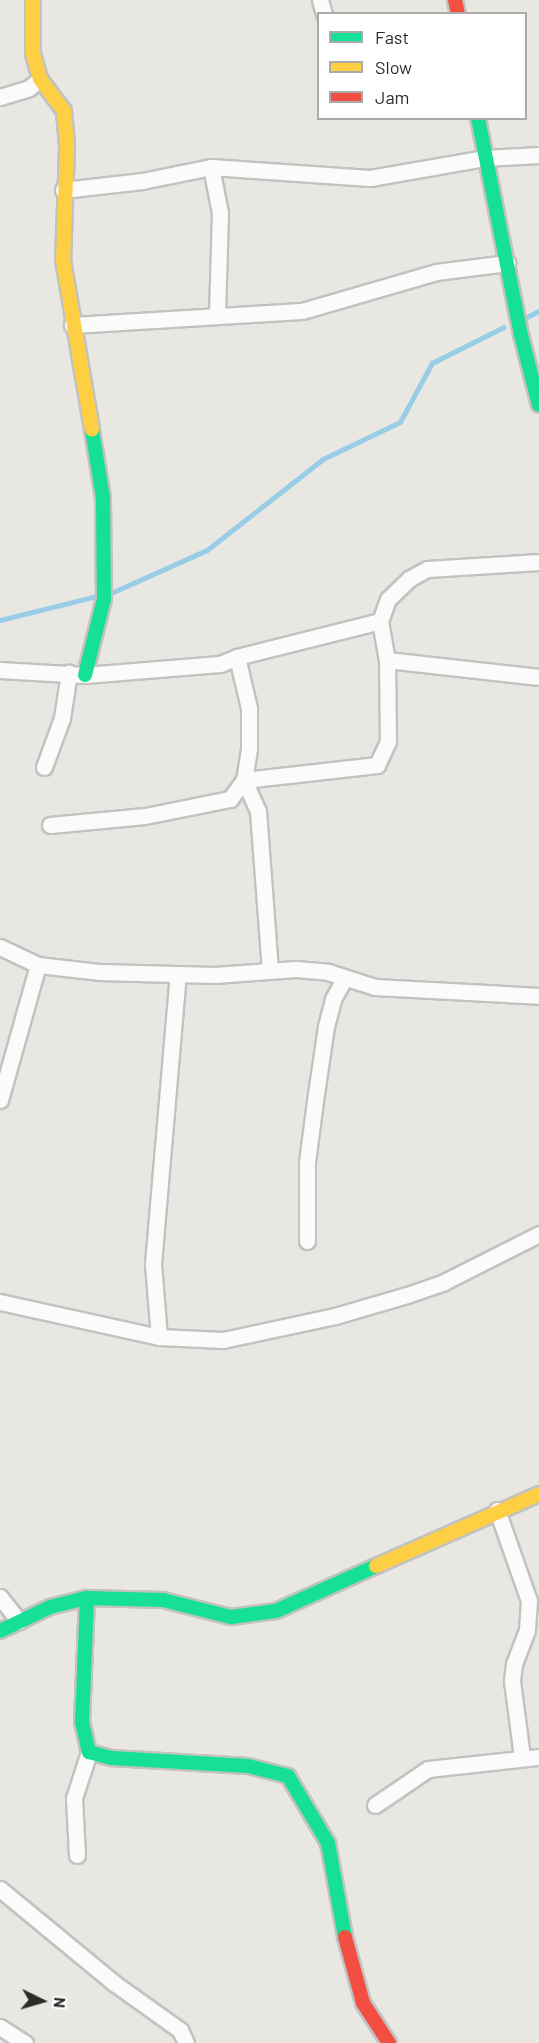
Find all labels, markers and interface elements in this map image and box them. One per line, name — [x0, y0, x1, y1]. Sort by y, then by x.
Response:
legend — [317, 12, 527, 120]
text: Fast — [375, 26, 409, 48]
text: Slow — [375, 56, 412, 78]
text: Jam — [375, 86, 409, 108]
north arrow — [12, 1971, 72, 2031]
text: N — [51, 1996, 70, 2009]

